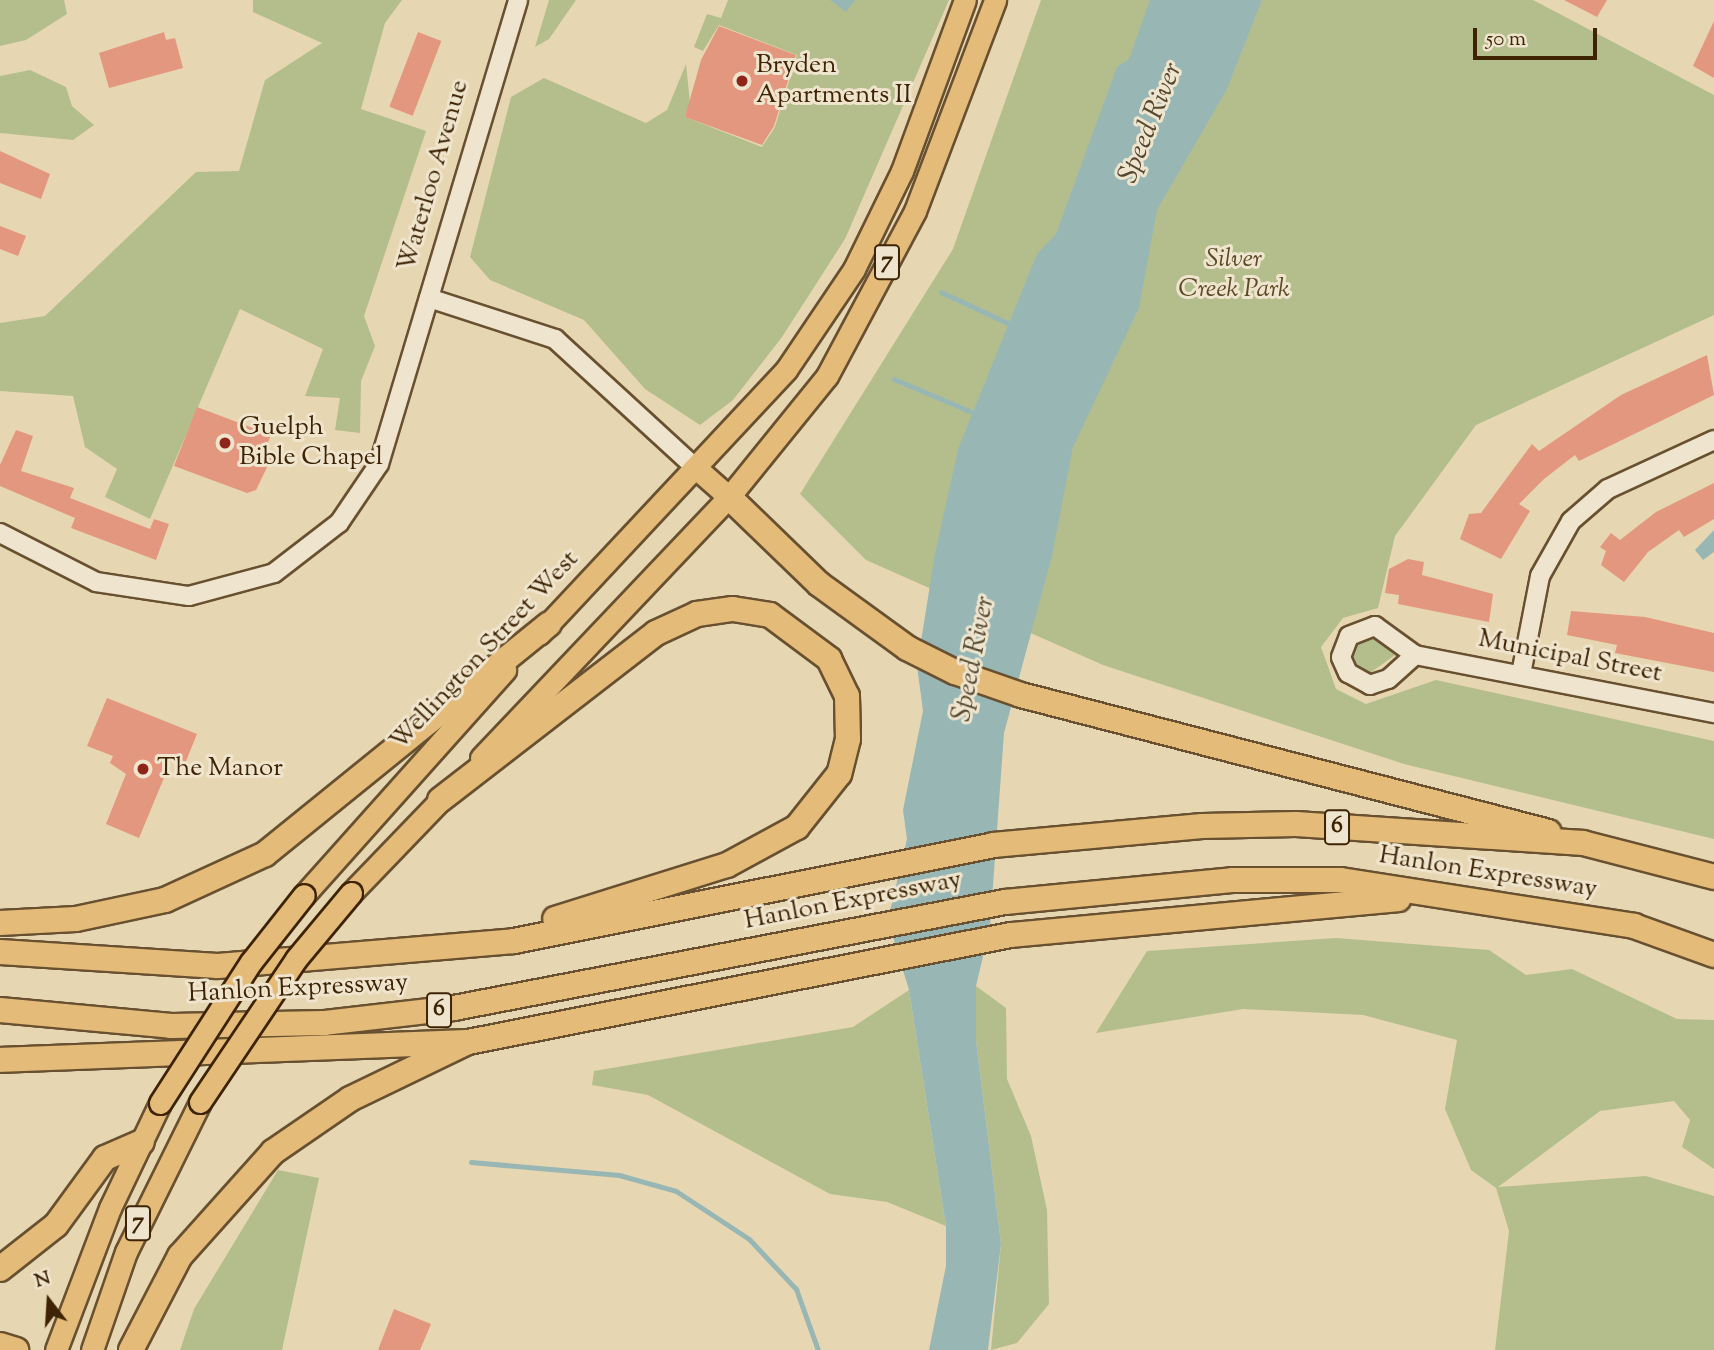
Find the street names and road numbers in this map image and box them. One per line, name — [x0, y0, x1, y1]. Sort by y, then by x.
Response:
street label: Waterloo Avenue — [392, 77, 476, 275]
road number: 7 — [873, 242, 901, 282]
street label: Wellington Street West — [384, 544, 586, 758]
street label: Municipal Street — [1476, 624, 1664, 690]
road number: 6 — [1323, 806, 1351, 848]
street label: Hanlon Expressway — [1377, 840, 1599, 906]
street label: Hanlon Expressway — [742, 865, 964, 937]
street label: Hanlon Expressway — [187, 968, 409, 1010]
road number: 6 — [425, 990, 453, 1030]
road number: 7 — [124, 1203, 152, 1244]

